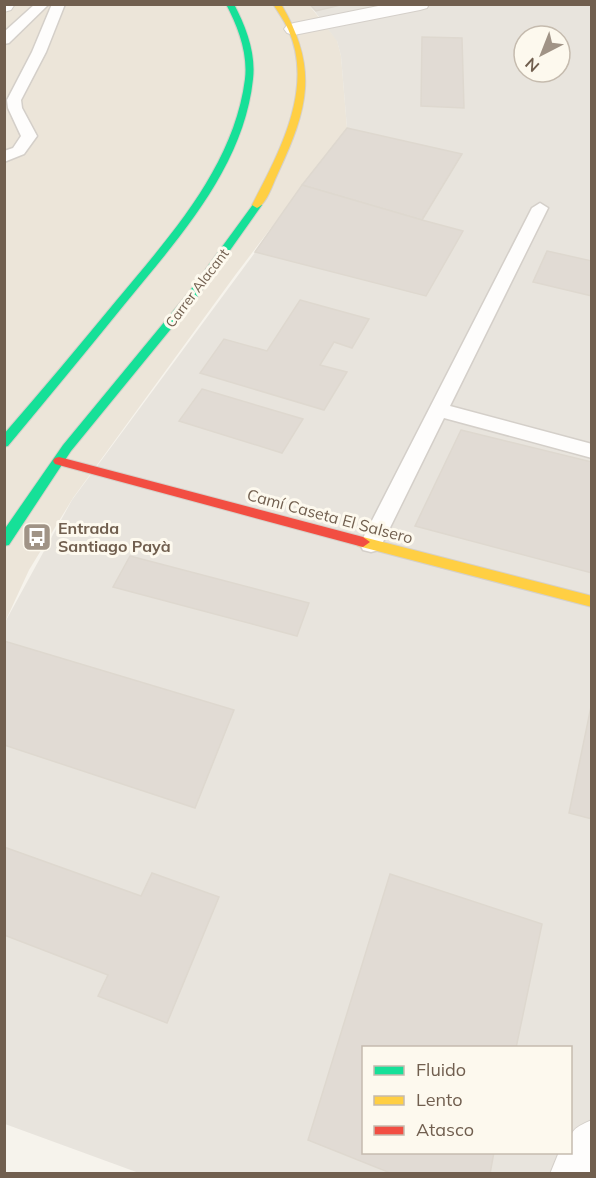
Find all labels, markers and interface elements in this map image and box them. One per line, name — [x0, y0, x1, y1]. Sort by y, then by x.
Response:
north arrow — [512, 24, 572, 84]
text: N — [521, 54, 543, 77]
street label: Carrer Alacant — [161, 245, 233, 331]
street label: Camí Caseta El Salsero — [245, 484, 415, 548]
place label: Entrada Santiago Payà — [58, 518, 171, 556]
bus stop icon: Entrada Santiago Payà — [21, 521, 53, 553]
legend — [362, 1046, 572, 1154]
text: Fluido — [416, 1058, 466, 1081]
text: Lento — [416, 1088, 463, 1111]
text: Atasco — [416, 1118, 474, 1141]

